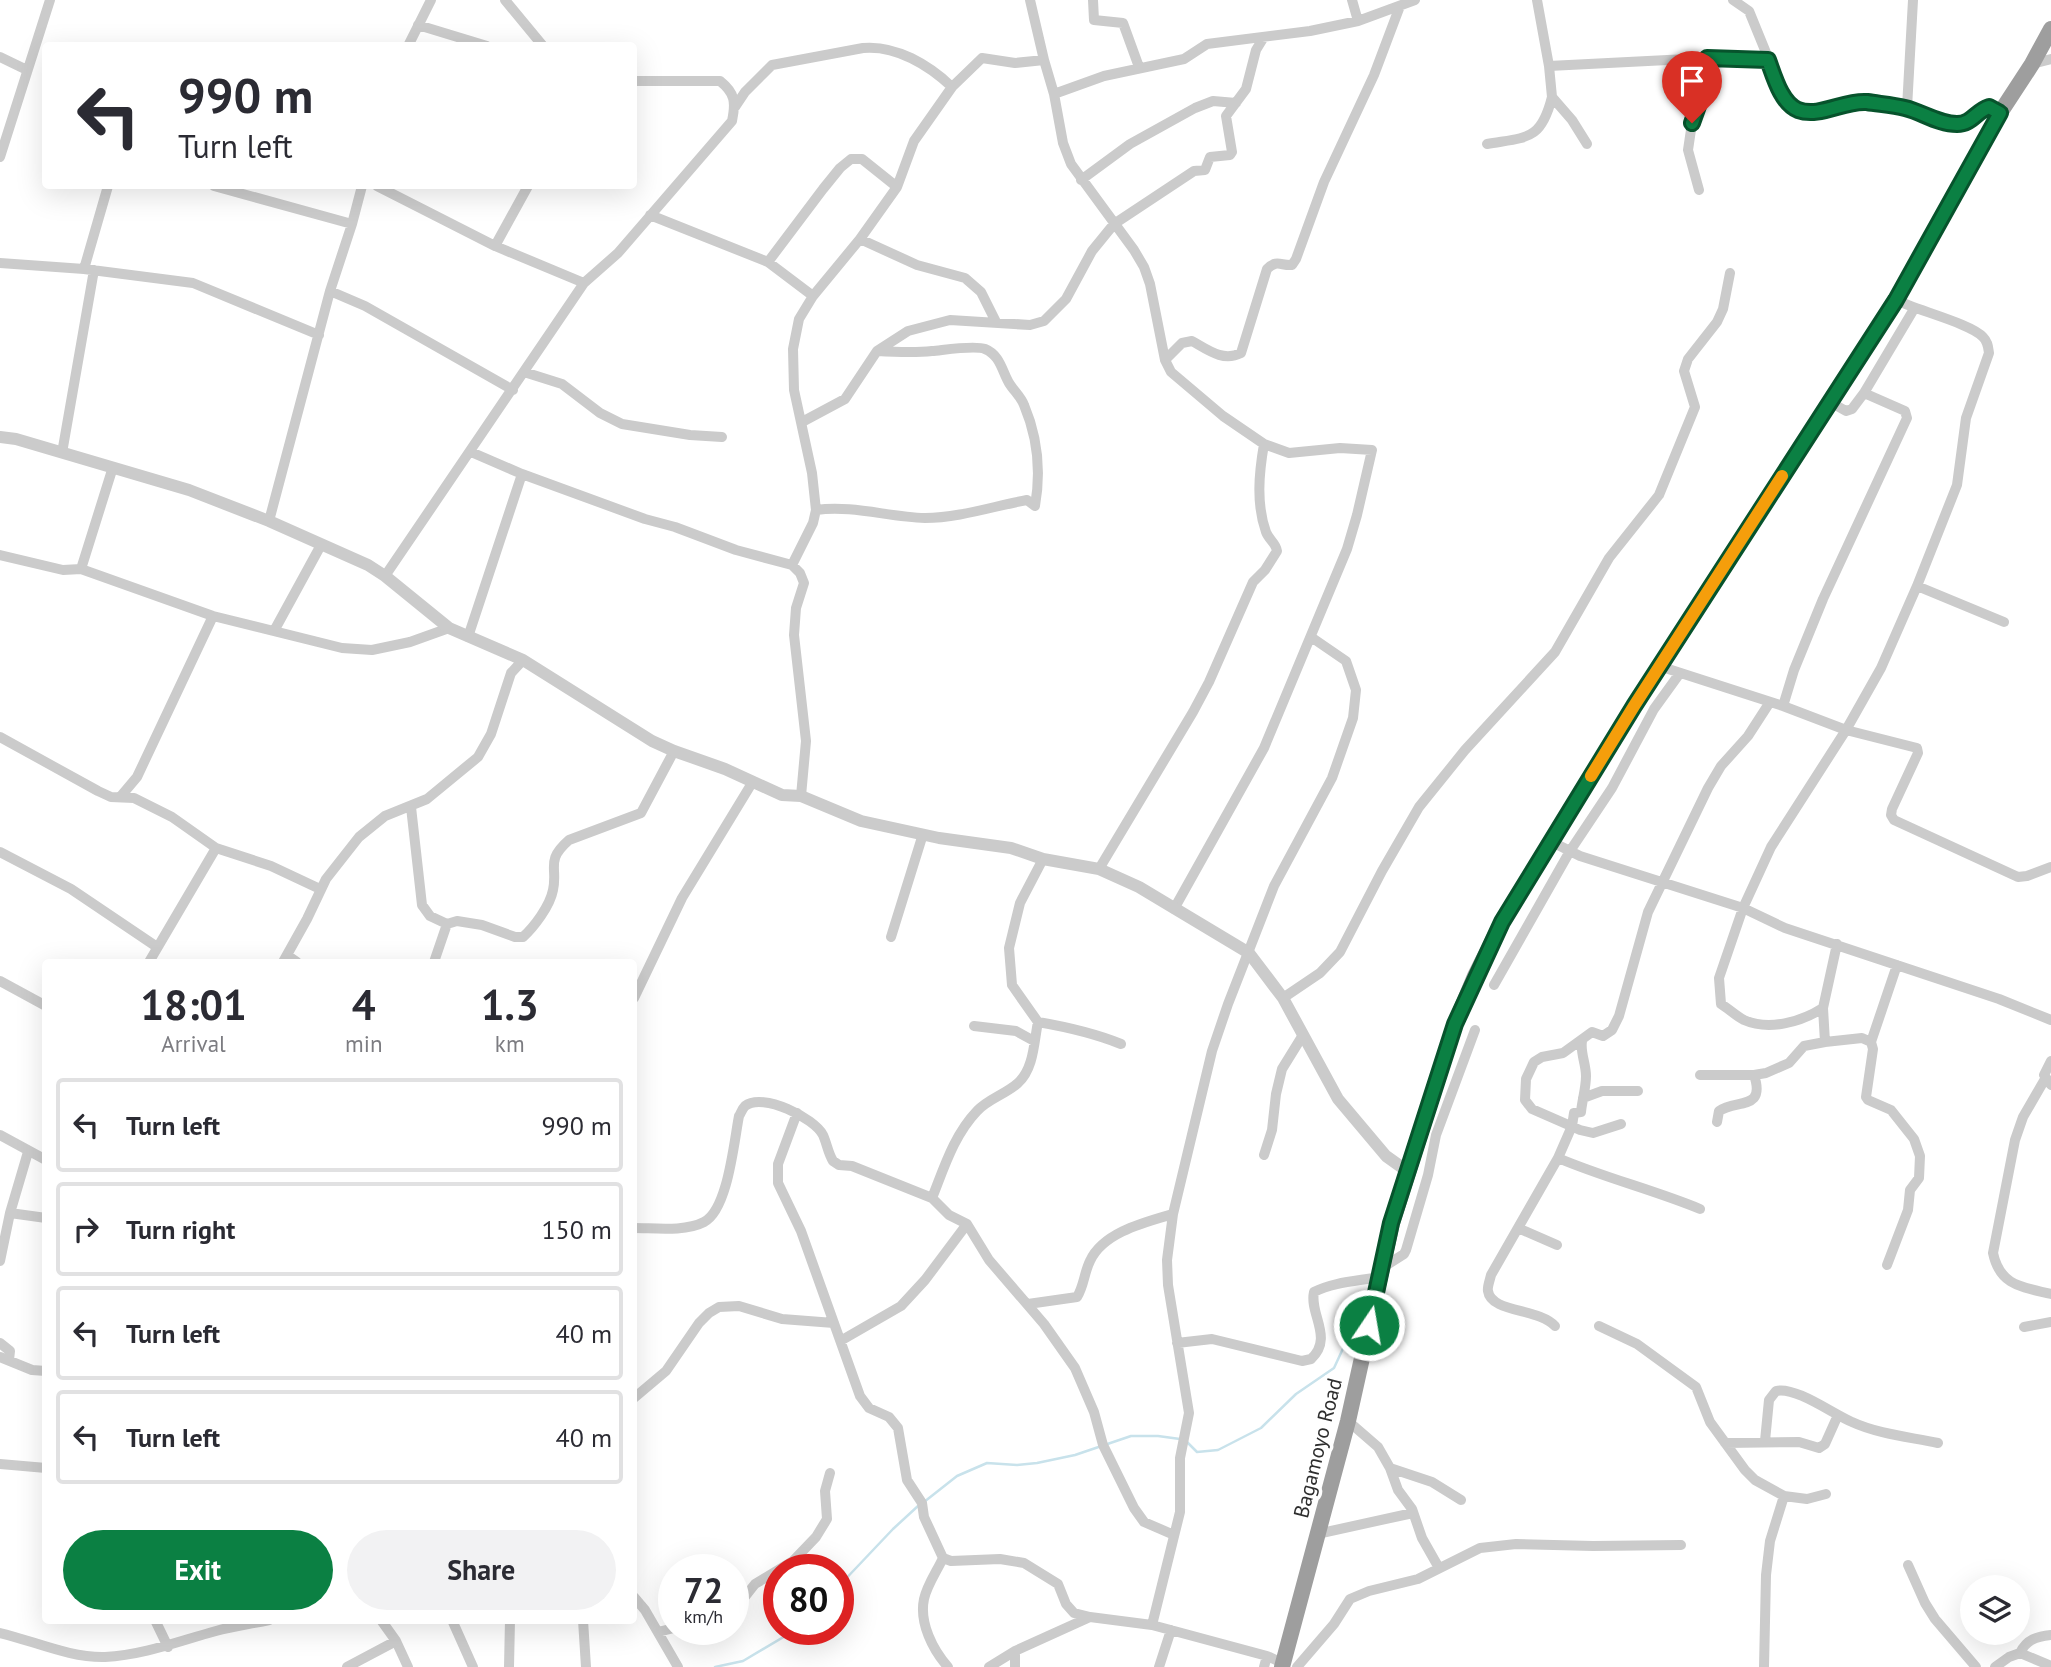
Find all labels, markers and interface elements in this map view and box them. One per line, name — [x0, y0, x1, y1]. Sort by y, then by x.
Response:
pin — [1662, 51, 1722, 123]
icon: arrive — [1673, 62, 1711, 100]
text: 990 m — [178, 63, 313, 127]
icon: left — [63, 70, 154, 161]
text: Turn left — [178, 125, 293, 167]
text: 18:01 — [140, 977, 247, 1032]
text: 4 — [352, 977, 376, 1032]
text: 1.3 — [481, 977, 539, 1032]
text: Arrival — [161, 1029, 226, 1058]
text: min — [345, 1029, 382, 1058]
text: km — [495, 1029, 525, 1058]
icon: left — [67, 1106, 105, 1144]
text: Turn left — [126, 1109, 220, 1142]
text: 990 m — [541, 1109, 612, 1142]
icon: right — [67, 1210, 105, 1248]
text: Turn right — [126, 1213, 235, 1246]
text: 150 m — [541, 1213, 612, 1246]
position arrow — [1332, 1288, 1406, 1362]
icon: left — [67, 1314, 105, 1352]
text: Turn left — [126, 1317, 220, 1350]
text: 40 m — [556, 1317, 612, 1350]
street label: Bagamoyo Road — [1287, 1375, 1348, 1521]
icon: left — [67, 1418, 105, 1456]
text: Turn left — [126, 1421, 220, 1454]
text: 40 m — [556, 1421, 612, 1454]
button: Exit — [63, 1530, 333, 1610]
button: Share — [347, 1530, 616, 1610]
speed limit sign: 80 — [763, 1554, 854, 1645]
text: 72 — [684, 1567, 723, 1613]
map controls — [1960, 1575, 2030, 1645]
button: layers — [1960, 1575, 2030, 1645]
text: km/h — [684, 1605, 723, 1628]

